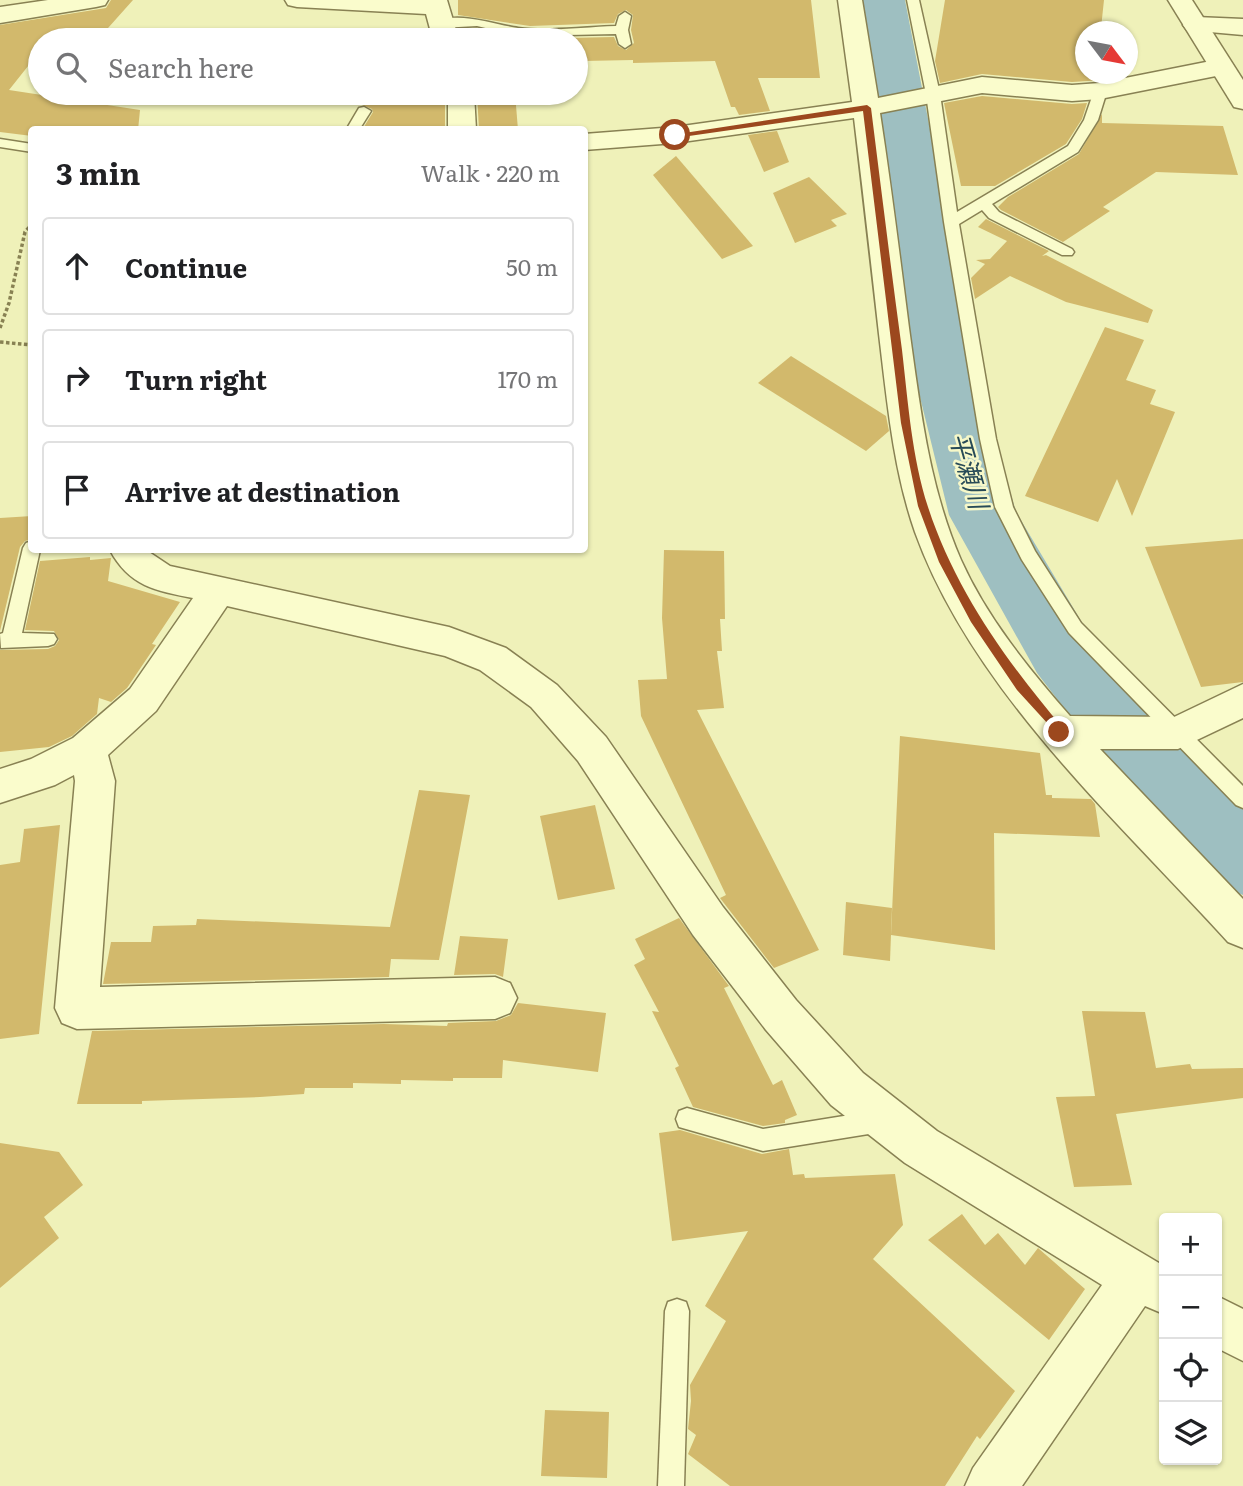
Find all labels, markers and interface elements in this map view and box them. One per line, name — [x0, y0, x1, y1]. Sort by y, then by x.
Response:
north arrow — [1075, 21, 1138, 84]
search box — [28, 28, 588, 105]
text: Search here — [108, 47, 254, 86]
icon: search — [52, 48, 90, 86]
route start — [659, 119, 690, 150]
text: 3 min — [56, 150, 140, 194]
text: Walk · 220 m — [421, 155, 560, 189]
icon: ahead — [58, 247, 96, 285]
text: Continue — [125, 247, 247, 286]
text: 50 m — [506, 249, 558, 283]
icon: right — [58, 359, 96, 397]
text: Turn right — [125, 359, 267, 398]
text: 170 m — [497, 361, 558, 395]
water label: 平瀬川 — [942, 427, 1001, 516]
icon: arrive — [58, 471, 96, 509]
text: Arrive at destination — [125, 471, 400, 510]
route end — [1043, 716, 1074, 747]
map controls — [1159, 1213, 1222, 1465]
button: + — [1159, 1213, 1222, 1276]
button: − — [1159, 1276, 1222, 1339]
button: locate — [1159, 1339, 1222, 1402]
button: layers — [1159, 1402, 1222, 1465]

